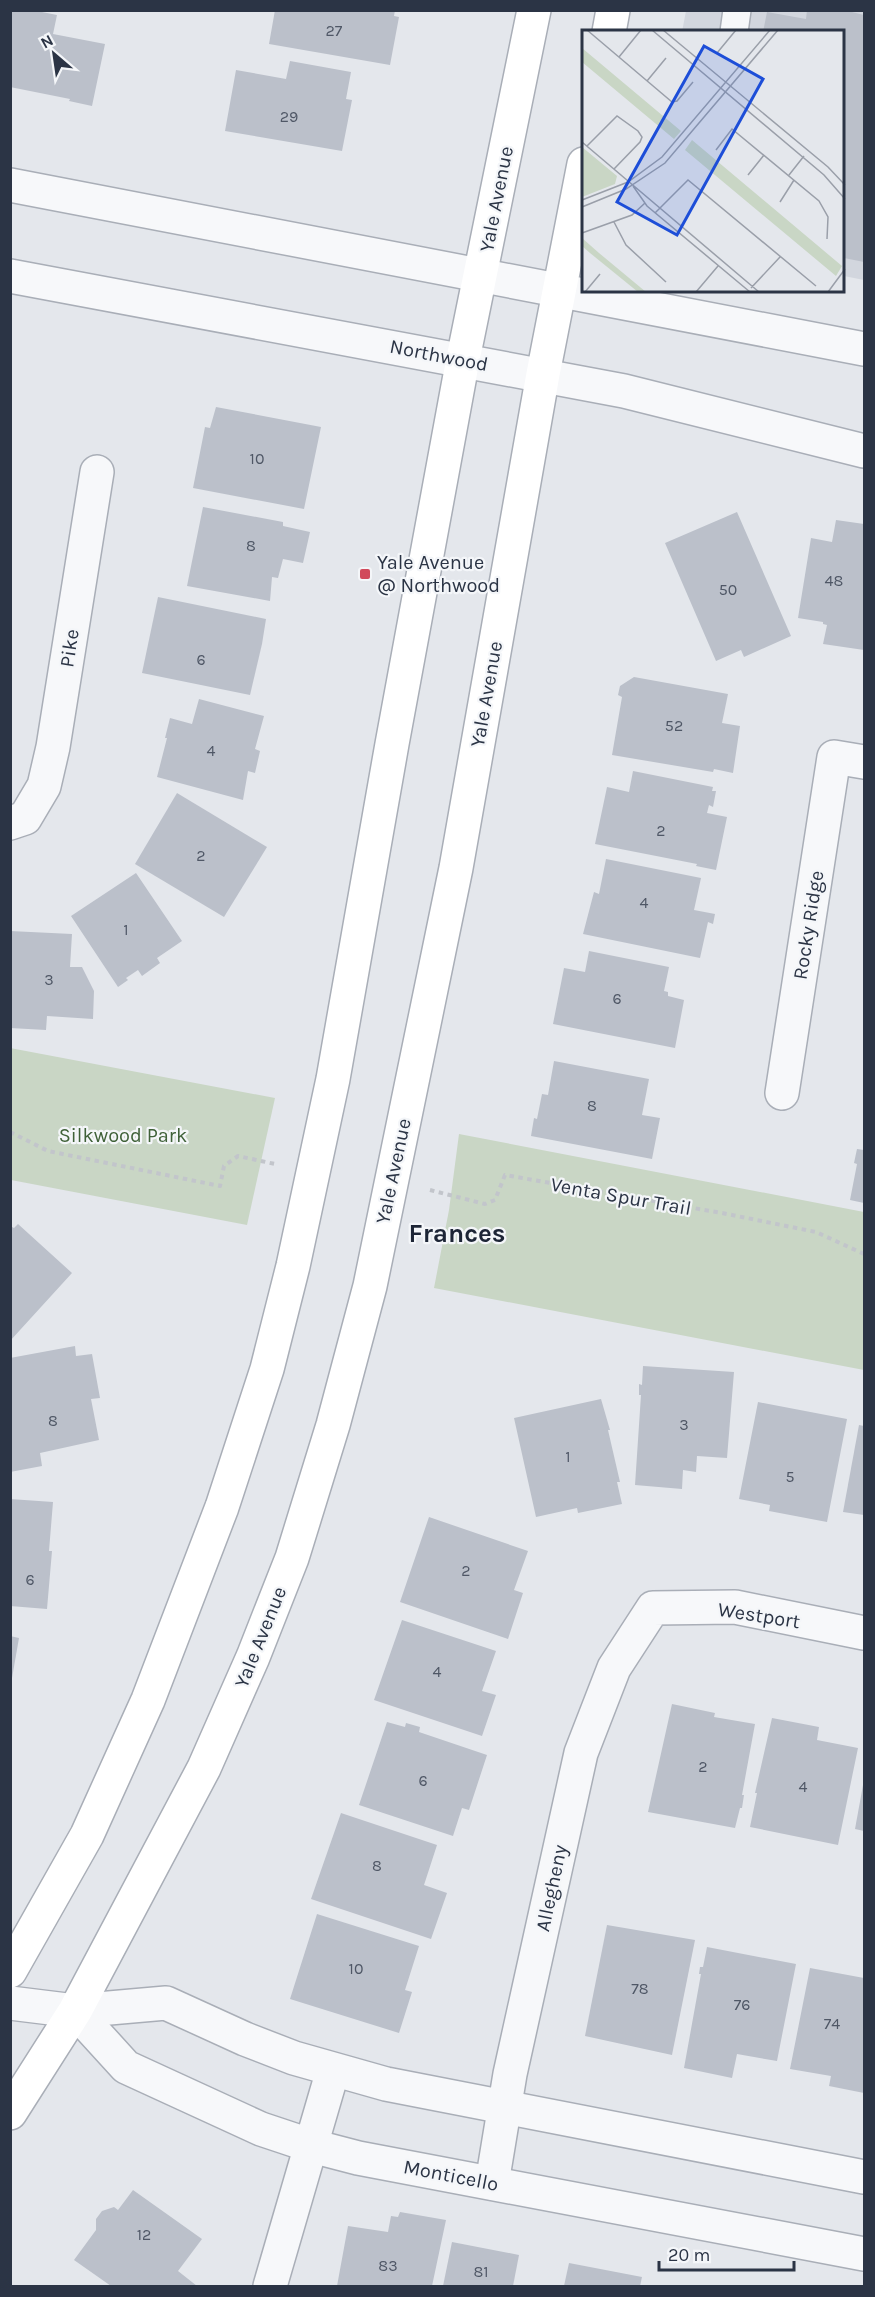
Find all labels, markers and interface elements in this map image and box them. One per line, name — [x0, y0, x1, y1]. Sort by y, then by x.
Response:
house number: 27 — [326, 21, 343, 40]
north arrow — [24, 24, 84, 84]
text: N — [37, 30, 57, 52]
inset map — [582, 30, 845, 292]
house number: 29 — [280, 107, 298, 126]
street label: Yale Avenue — [475, 144, 518, 254]
street label: Northwood — [388, 335, 490, 376]
house number: 10 — [250, 449, 264, 468]
house number: 8 — [246, 536, 256, 555]
place label: Yale Avenue @ Northwood — [377, 551, 500, 597]
marker: Yale Avenue @ Northwood — [358, 567, 372, 581]
house number: 48 — [825, 571, 843, 590]
house number: 50 — [719, 580, 737, 599]
street label: Pike — [55, 627, 84, 669]
street label: Yale Avenue — [466, 639, 507, 749]
house number: 6 — [196, 650, 206, 669]
house number: 52 — [665, 716, 683, 735]
house number: 4 — [207, 741, 216, 760]
house number: 2 — [656, 821, 666, 840]
house number: 2 — [196, 846, 206, 865]
street label: Rocky Ridge — [789, 869, 828, 981]
house number: 4 — [640, 893, 649, 912]
house number: 1 — [123, 920, 129, 939]
house number: 3 — [44, 970, 54, 989]
house number: 6 — [612, 989, 622, 1008]
house number: 8 — [587, 1096, 597, 1115]
street label: Yale Avenue — [371, 1116, 416, 1226]
park label: Silkwood Park — [59, 1124, 187, 1147]
street label: Venta Spur Trail — [549, 1173, 693, 1220]
district label: Frances — [408, 1218, 506, 1249]
house number: 8 — [48, 1411, 58, 1430]
house number: 3 — [679, 1415, 689, 1434]
house number: 1 — [565, 1447, 571, 1466]
house number: 5 — [785, 1467, 795, 1486]
house number: 2 — [461, 1561, 471, 1580]
house number: 6 — [25, 1570, 35, 1589]
street label: Yale Avenue — [230, 1583, 291, 1691]
street label: Westport — [716, 1598, 802, 1633]
house number: 4 — [433, 1662, 442, 1681]
house number: 2 — [698, 1757, 708, 1776]
house number: 6 — [418, 1771, 428, 1790]
house number: 4 — [799, 1777, 808, 1796]
street label: Allegheny — [531, 1843, 572, 1934]
house number: 8 — [372, 1856, 382, 1875]
house number: 10 — [349, 1959, 363, 1978]
house number: 78 — [631, 1979, 649, 1998]
house number: 76 — [734, 1995, 750, 2014]
house number: 74 — [824, 2014, 840, 2033]
street label: Monticello — [402, 2155, 500, 2196]
house number: 12 — [137, 2225, 151, 2244]
scale bar — [659, 2234, 794, 2272]
text: 20 m — [668, 2244, 710, 2266]
house number: 83 — [378, 2256, 398, 2275]
house number: 81 — [473, 2262, 489, 2281]

